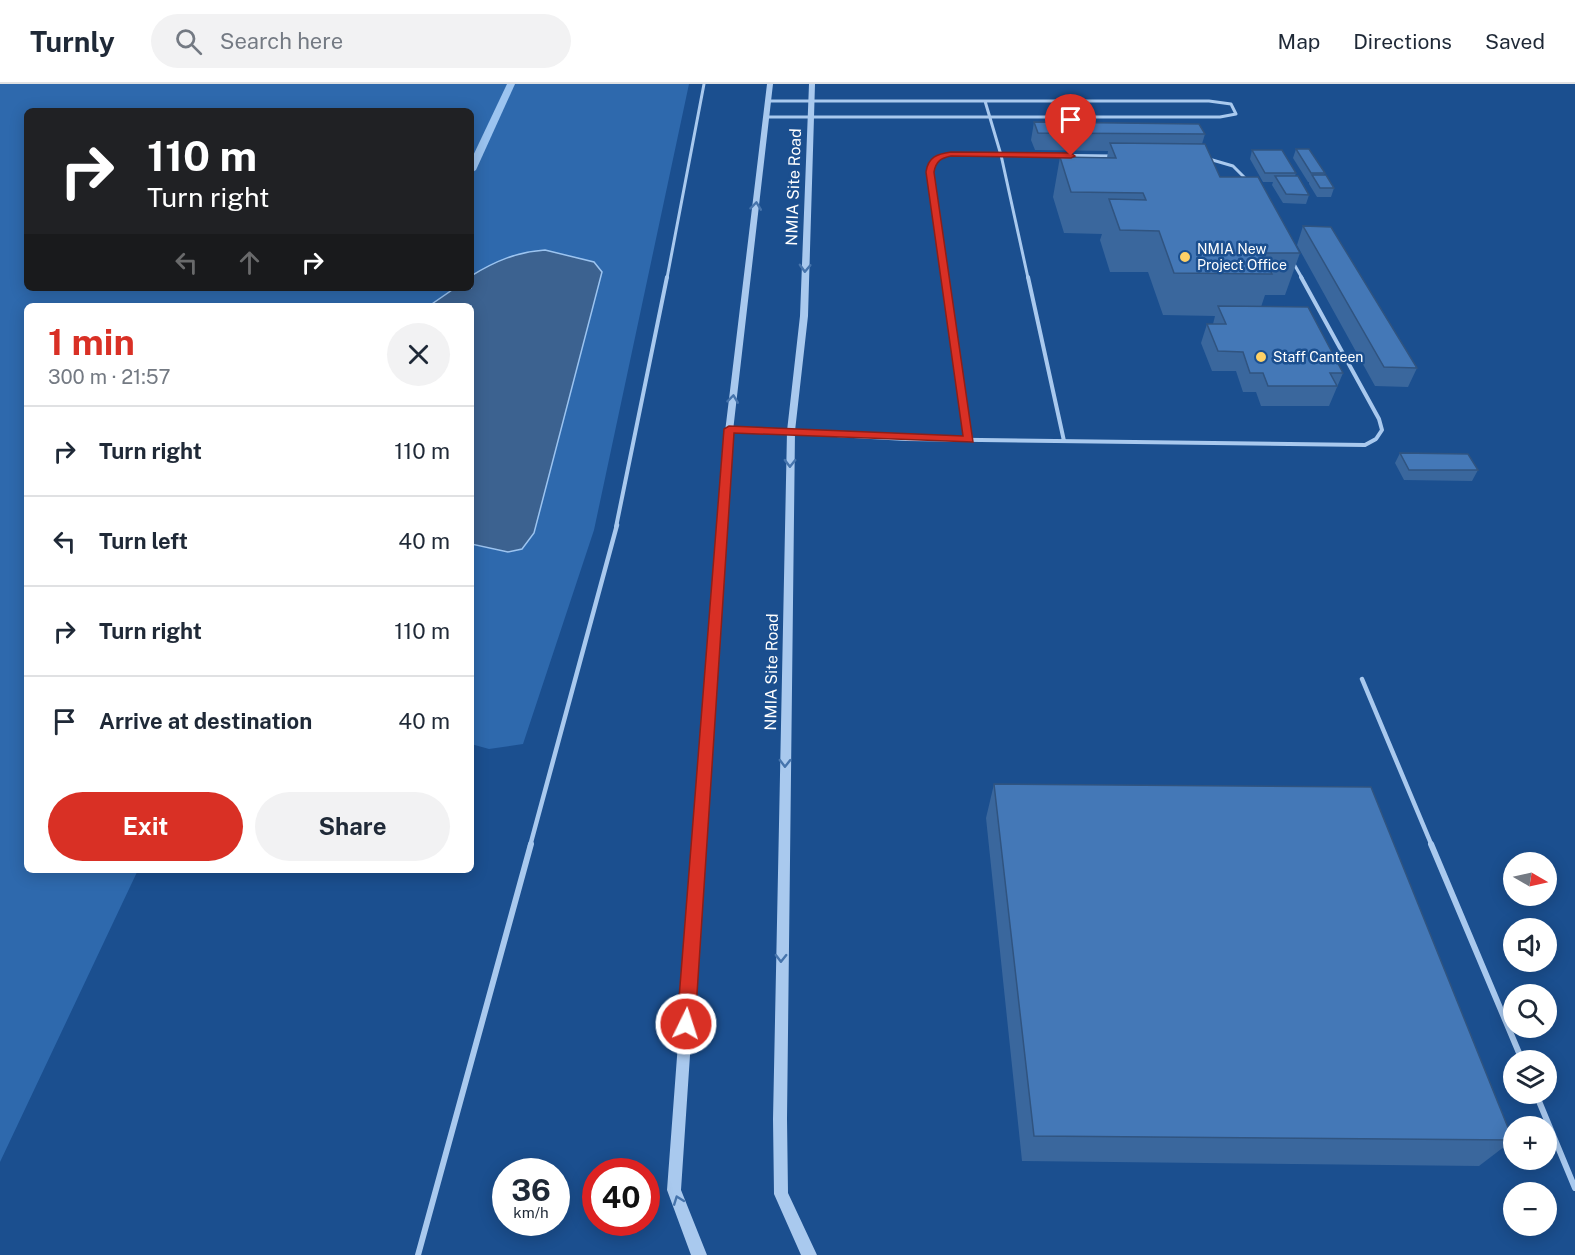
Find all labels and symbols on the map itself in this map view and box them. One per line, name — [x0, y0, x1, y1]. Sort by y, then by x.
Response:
pin — [1045, 94, 1096, 156]
street label: NMIA Site Road — [782, 128, 805, 246]
one-way arrow — [749, 201, 762, 210]
place label: NMIA New Project Office — [1197, 241, 1287, 273]
marker: NMIA New Project Office — [1178, 250, 1192, 264]
one-way arrow — [799, 264, 812, 273]
place label: Staff Canteen — [1273, 349, 1363, 365]
marker: Staff Canteen — [1254, 350, 1268, 364]
one-way arrow — [726, 395, 739, 404]
one-way arrow — [784, 458, 796, 467]
street label: NMIA Site Road — [761, 613, 782, 731]
one-way arrow — [779, 758, 791, 767]
north arrow — [1503, 852, 1557, 906]
one-way arrow — [775, 953, 787, 962]
position arrow — [654, 992, 718, 1056]
speed limit sign: 40 — [582, 1158, 660, 1236]
one-way arrow — [673, 1195, 686, 1206]

